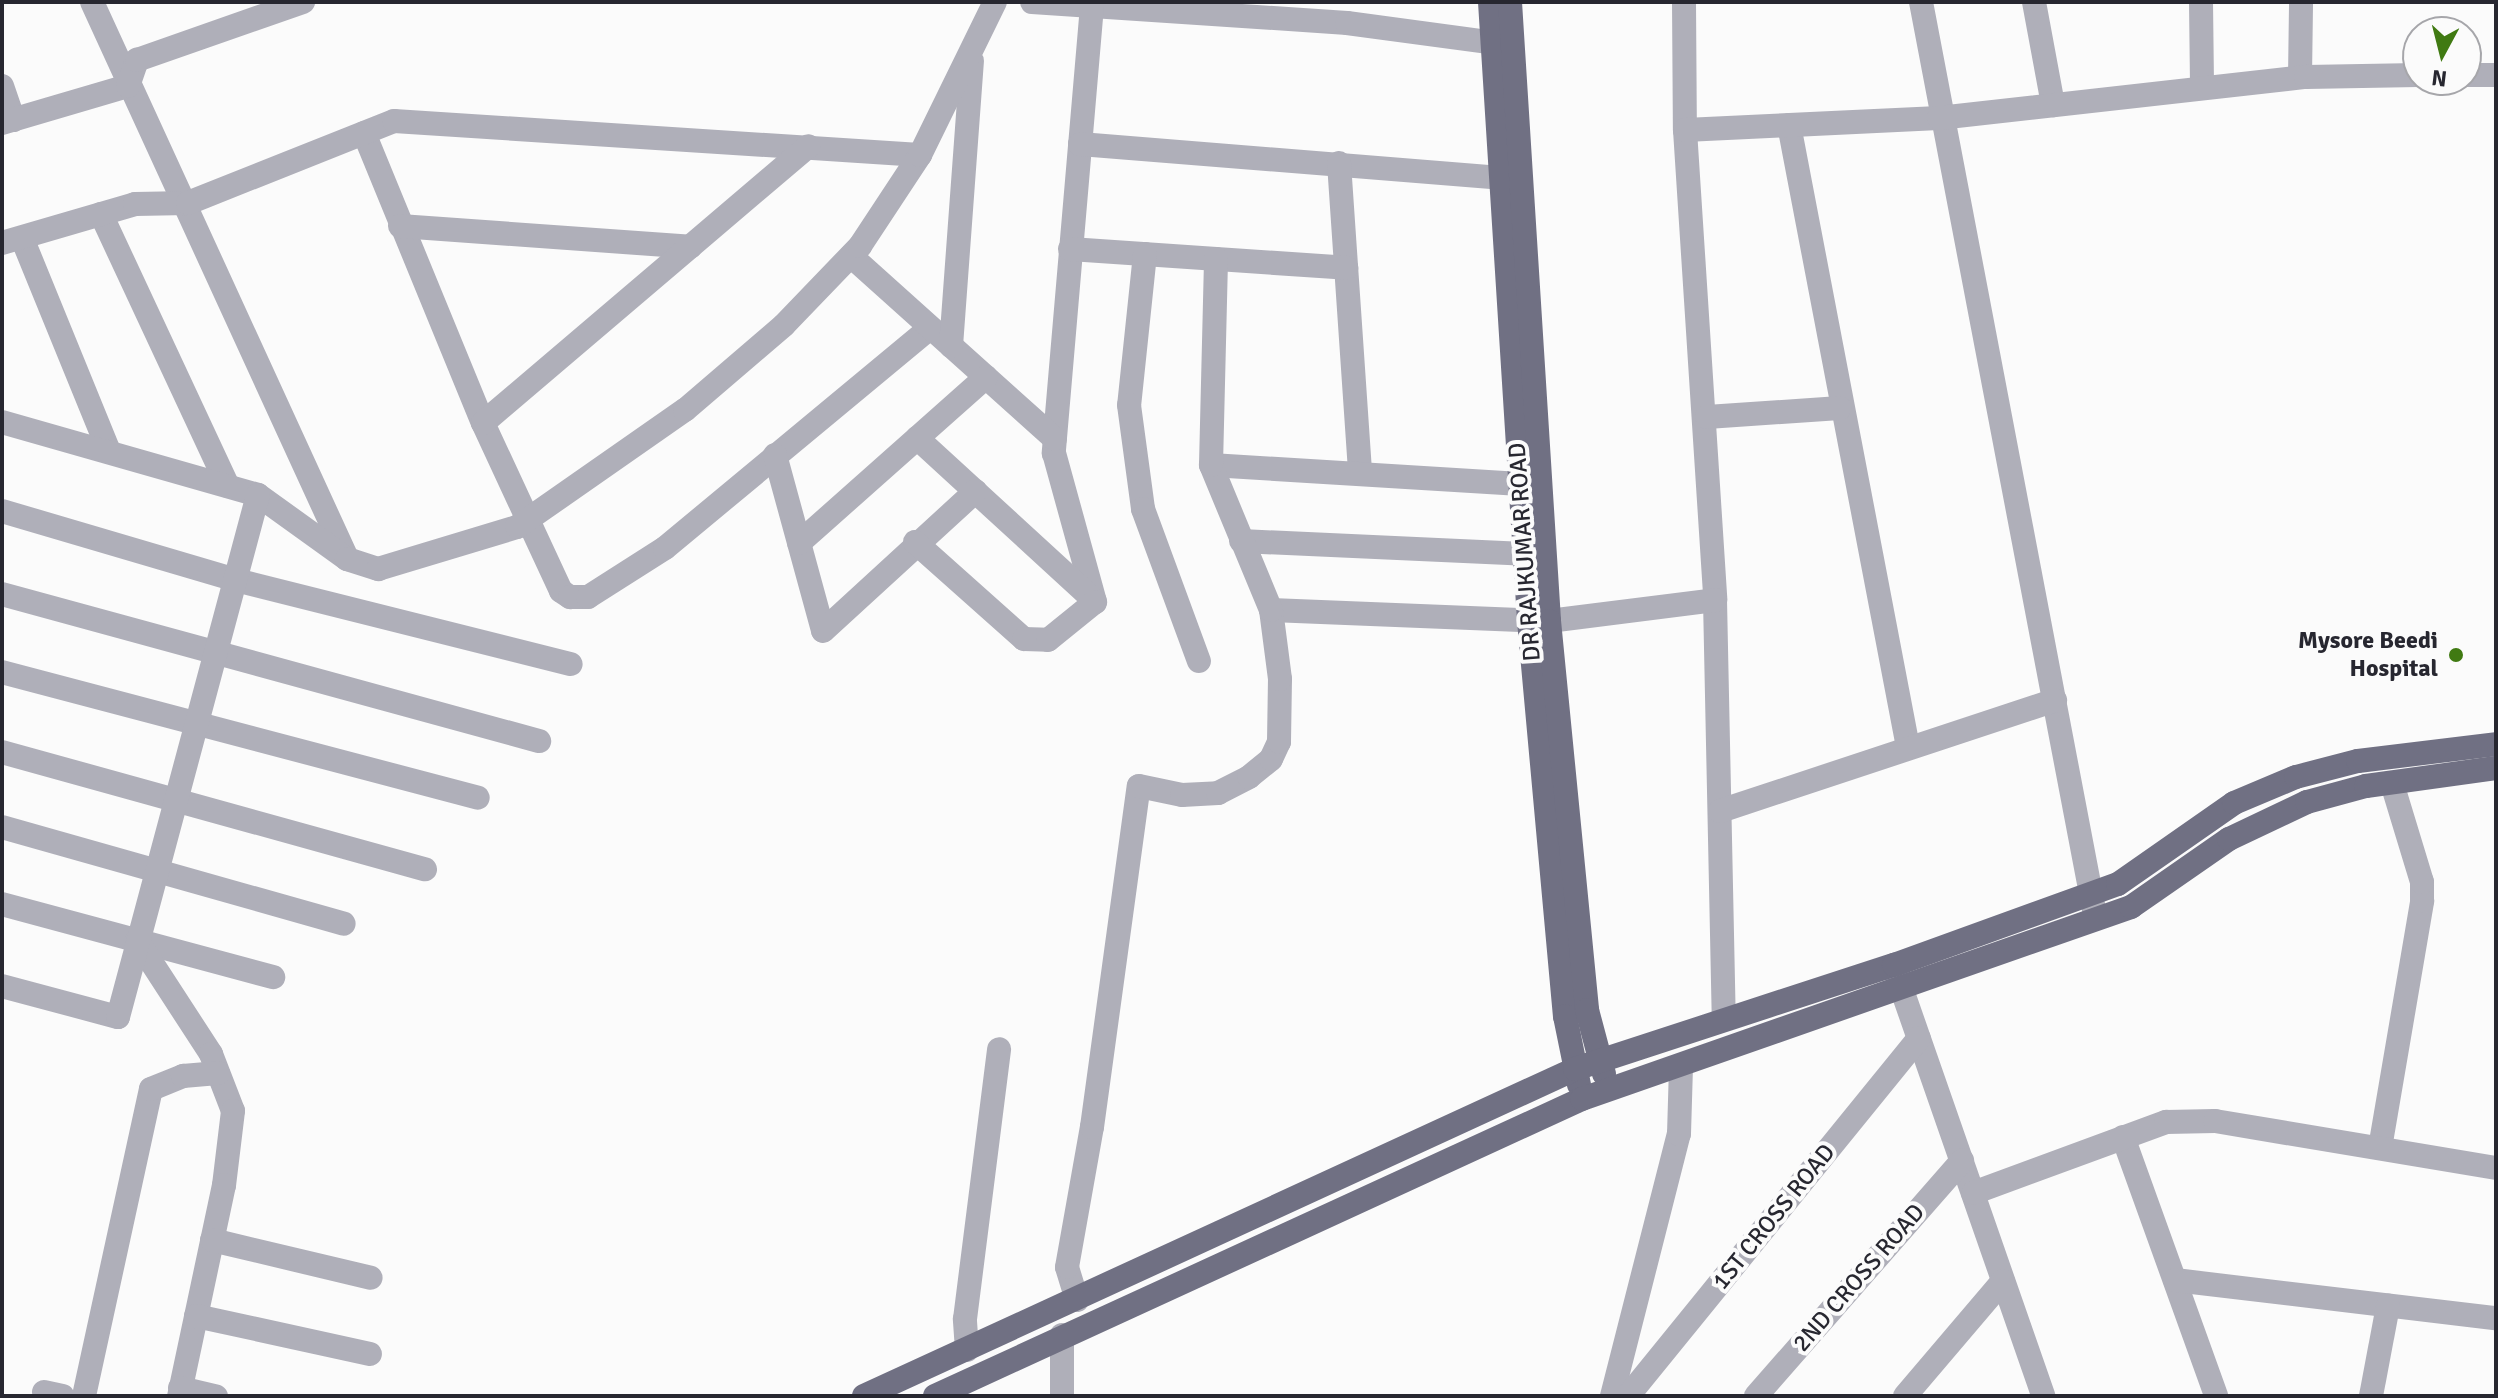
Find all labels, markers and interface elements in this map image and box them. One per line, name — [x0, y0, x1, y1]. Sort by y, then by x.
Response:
north arrow — [2402, 16, 2482, 96]
text: N — [2430, 64, 2449, 93]
street label: DR RAJKUMAR ROAD — [1503, 442, 1547, 662]
place label: Mysore Beedi Hospital — [2298, 627, 2438, 683]
marker: Mysore Beedi Hospital — [2445, 644, 2467, 666]
street label: 1ST CROSS ROAD — [1707, 1138, 1841, 1296]
street label: 2ND CROSS ROAD — [1787, 1198, 1931, 1358]

